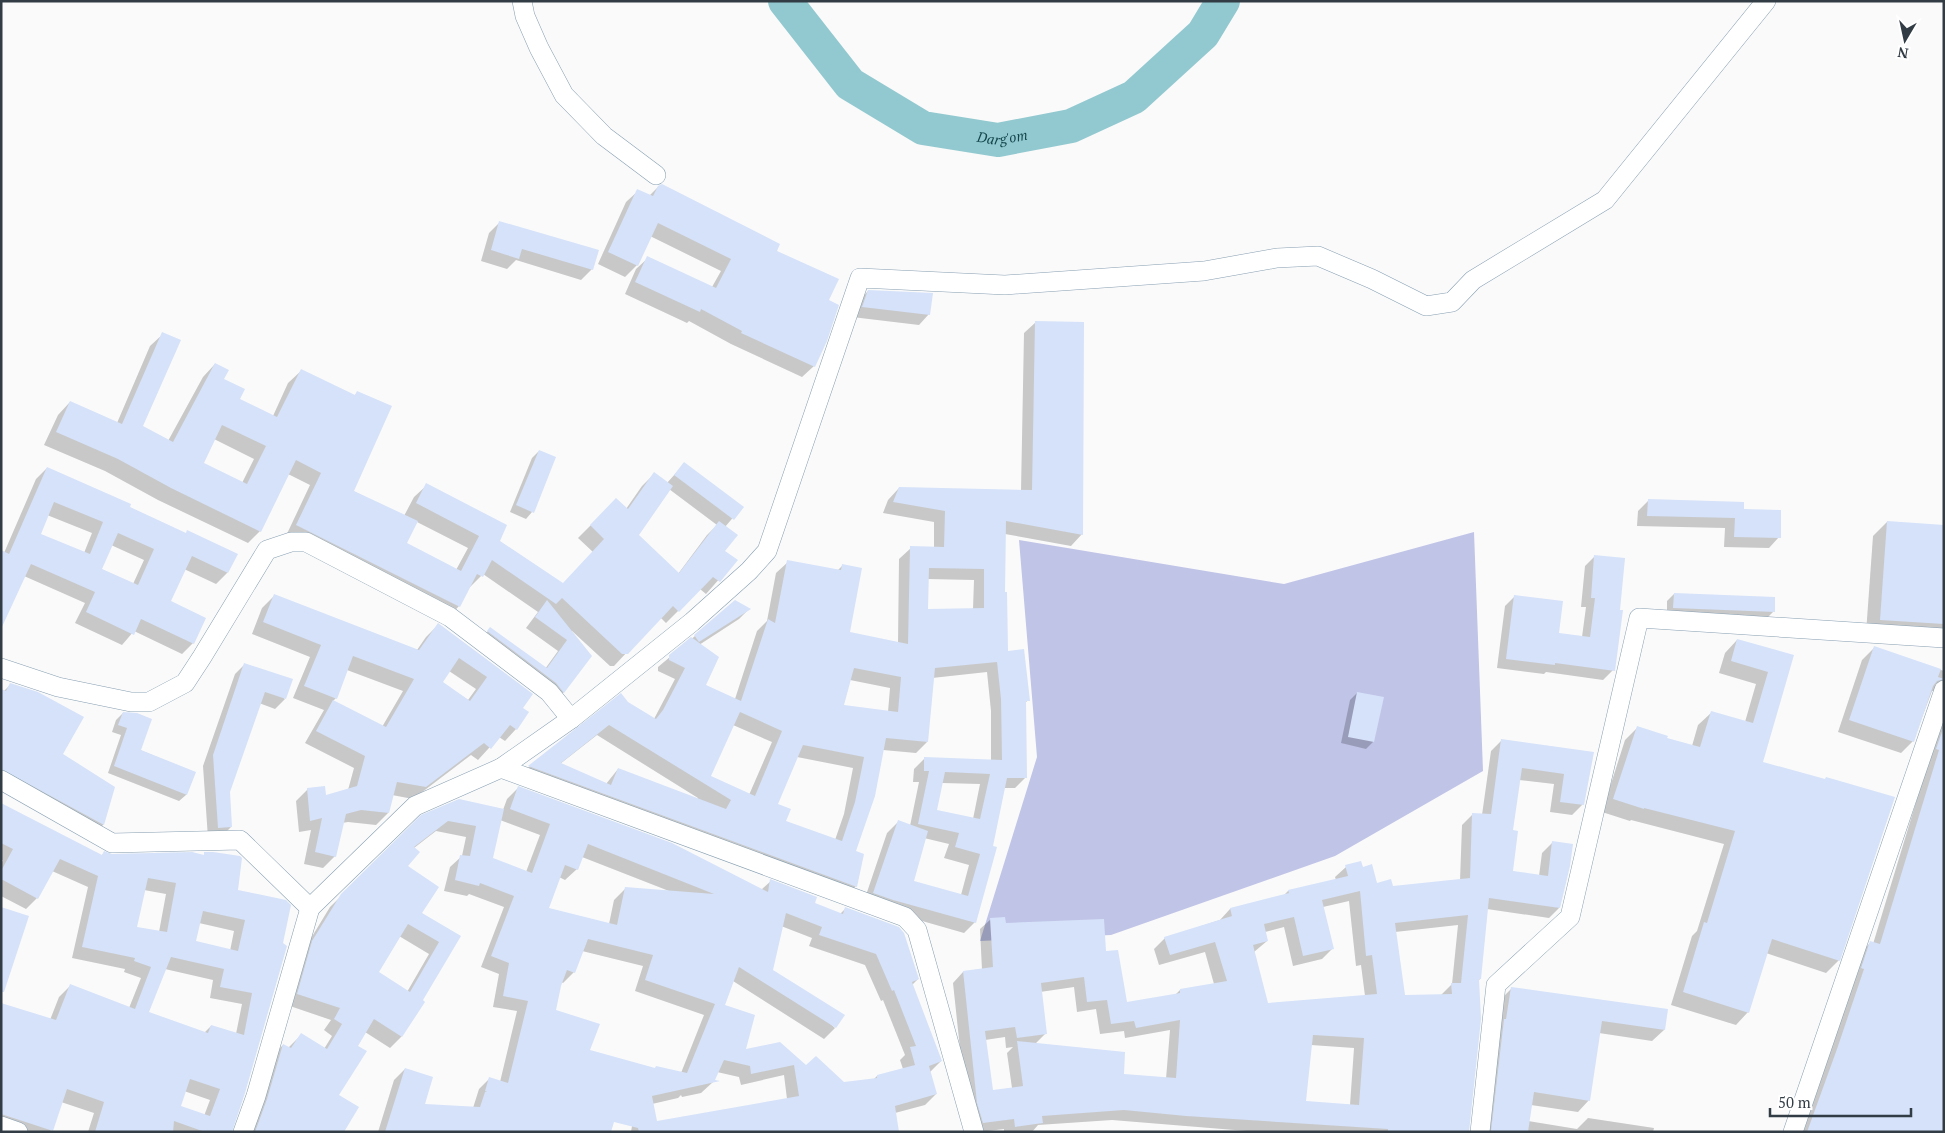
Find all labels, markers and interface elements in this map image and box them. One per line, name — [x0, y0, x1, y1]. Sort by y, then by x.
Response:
north arrow — [1880, 15, 1930, 65]
text: N — [1896, 43, 1910, 64]
water label: Darg'om — [975, 125, 1029, 149]
scale bar — [1770, 1086, 1911, 1118]
text: 50 m — [1778, 1092, 1811, 1112]

